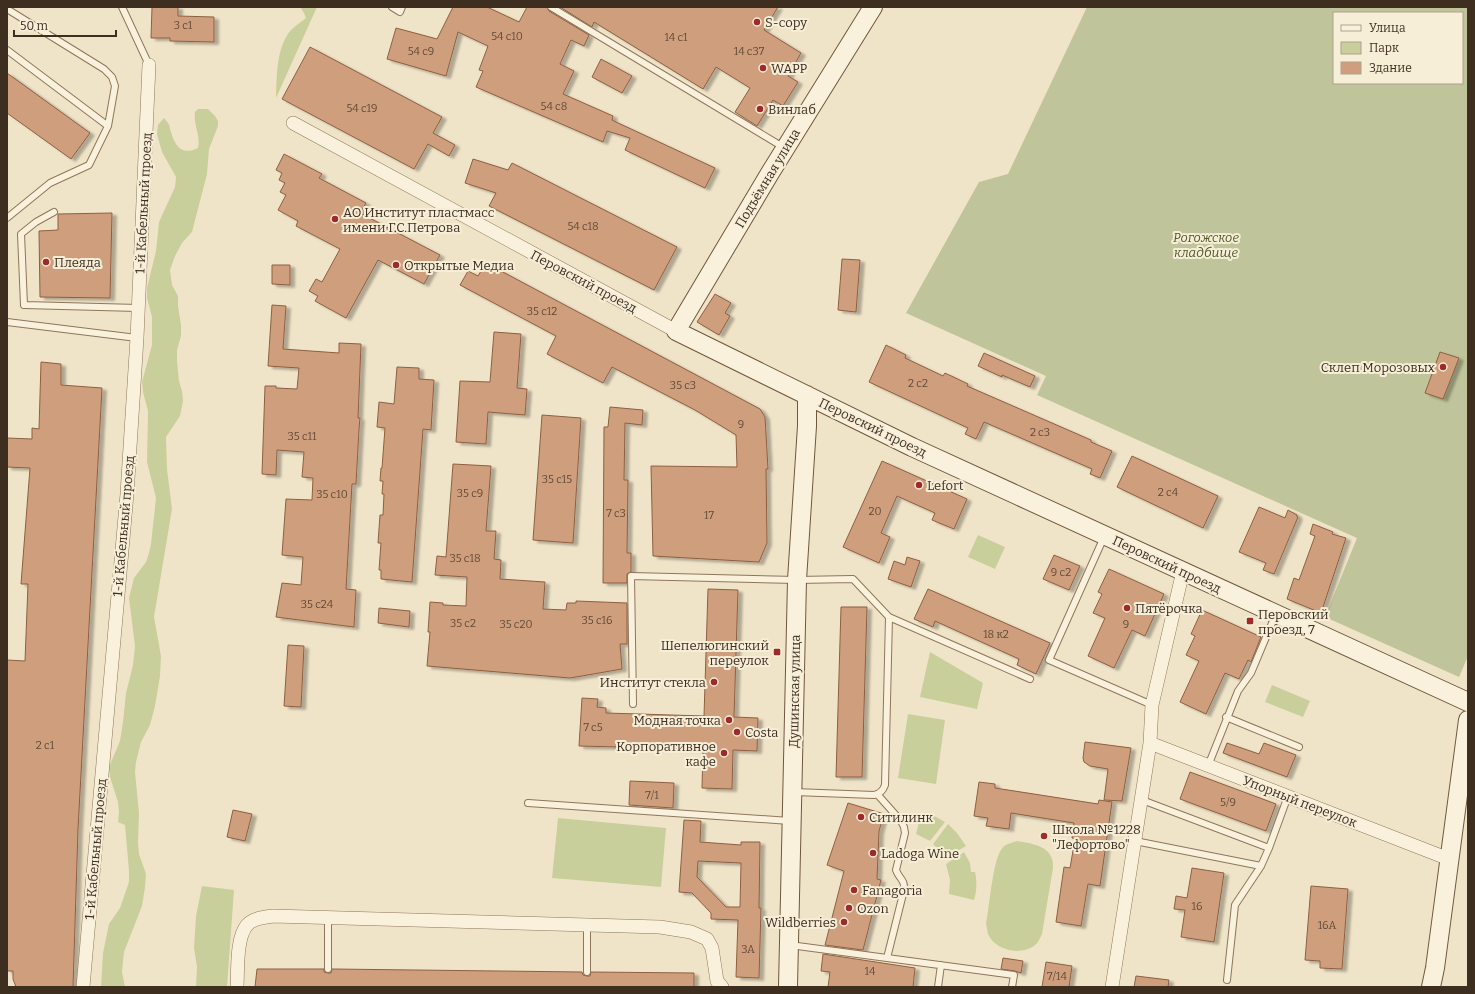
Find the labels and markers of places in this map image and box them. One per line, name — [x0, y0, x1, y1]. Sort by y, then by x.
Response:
place label: S-copy — [765, 15, 807, 30]
marker: S-copy — [752, 17, 762, 27]
place label: WAPP — [771, 61, 807, 76]
marker: WAPP — [758, 63, 768, 73]
place label: Винлаб — [768, 102, 816, 117]
marker: Винлаб — [755, 104, 765, 114]
place label: АО Институт пластмасс имени Г.С.Петрова — [343, 205, 495, 235]
marker: АО Институт пластмасс имени Г.С.Петрова — [330, 214, 340, 224]
place label: Плеяда — [54, 255, 101, 270]
marker: Плеяда — [41, 257, 51, 267]
place label: Открытые Медиа — [404, 258, 514, 273]
marker: Открытые Медиа — [391, 260, 401, 270]
place label: Склеп Морозовых — [1321, 360, 1435, 375]
marker: Склеп Морозовых — [1438, 362, 1448, 372]
place label: Lefort — [927, 478, 964, 493]
marker: Lefort — [914, 480, 924, 490]
place label: Пятёрочка — [1135, 601, 1203, 616]
marker: Пятёрочка — [1122, 603, 1132, 613]
place label: Перовский проезд, 7 — [1258, 607, 1329, 637]
marker: Перовский проезд, 7 — [1245, 616, 1255, 626]
place label: Шепелюгинский переулок — [661, 638, 769, 668]
marker: Шепелюгинский переулок — [772, 647, 782, 657]
place label: Институт стекла — [600, 675, 706, 690]
marker: Институт стекла — [709, 677, 719, 687]
place label: Модная точка — [634, 713, 721, 728]
marker: Модная точка — [724, 715, 734, 725]
place label: Costa — [745, 725, 778, 740]
marker: Costa — [732, 727, 742, 737]
place label: Корпоративное кафе — [616, 739, 716, 769]
marker: Корпоративное кафе — [719, 748, 729, 758]
place label: Ситилинк — [869, 810, 934, 825]
marker: Ситилинк — [856, 812, 866, 822]
place label: Школа №1228 "Лефортово" — [1052, 822, 1141, 852]
marker: Школа №1228 "Лефортово" — [1039, 831, 1049, 841]
place label: Ladoga Wine — [881, 846, 959, 861]
marker: Ladoga Wine — [868, 848, 878, 858]
place label: Fanagoria — [862, 883, 922, 898]
marker: Fanagoria — [849, 885, 859, 895]
place label: Ozon — [857, 901, 889, 916]
marker: Ozon — [844, 903, 854, 913]
place label: Wildberries — [765, 915, 836, 930]
marker: Wildberries — [839, 917, 849, 927]

